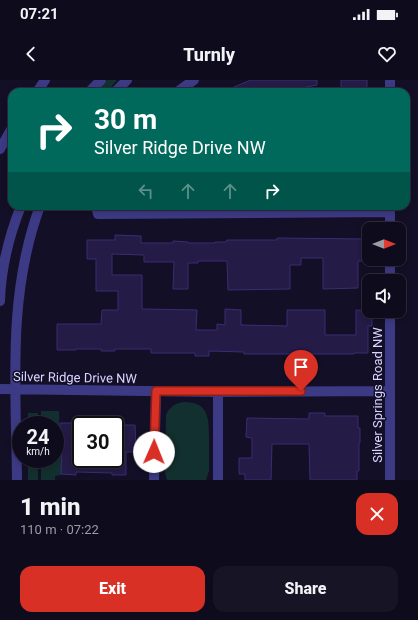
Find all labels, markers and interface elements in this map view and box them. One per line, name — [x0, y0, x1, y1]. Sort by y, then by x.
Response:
text: 07:21 — [20, 5, 59, 23]
icon: back — [20, 43, 42, 65]
icon: heart — [376, 43, 398, 65]
text: Turnly — [183, 44, 235, 65]
text: 30 m — [94, 103, 157, 136]
icon: right — [28, 104, 80, 156]
text: Silver Ridge Drive NW — [94, 137, 266, 158]
icon: left — [135, 180, 157, 202]
icon: ahead — [177, 180, 199, 202]
icon: ahead — [219, 180, 241, 202]
icon: right — [261, 180, 283, 202]
north arrow — [362, 222, 406, 266]
map controls — [362, 222, 406, 318]
button: sound — [362, 274, 406, 318]
street label: Silver Springs Road NW — [370, 327, 385, 463]
pin — [284, 350, 318, 391]
icon: arrive — [290, 356, 312, 378]
street label: Silver Ridge Drive NW — [13, 369, 138, 386]
speed limit sign: 30 — [72, 416, 124, 468]
text: 24 — [27, 425, 49, 449]
position arrow — [133, 431, 175, 473]
text: km/h — [26, 446, 50, 457]
text: 1 min — [20, 493, 81, 521]
button: close — [356, 493, 398, 535]
text: 110 m · 07:22 — [20, 522, 99, 537]
button: Exit — [20, 566, 205, 612]
button: Share — [213, 566, 398, 612]

